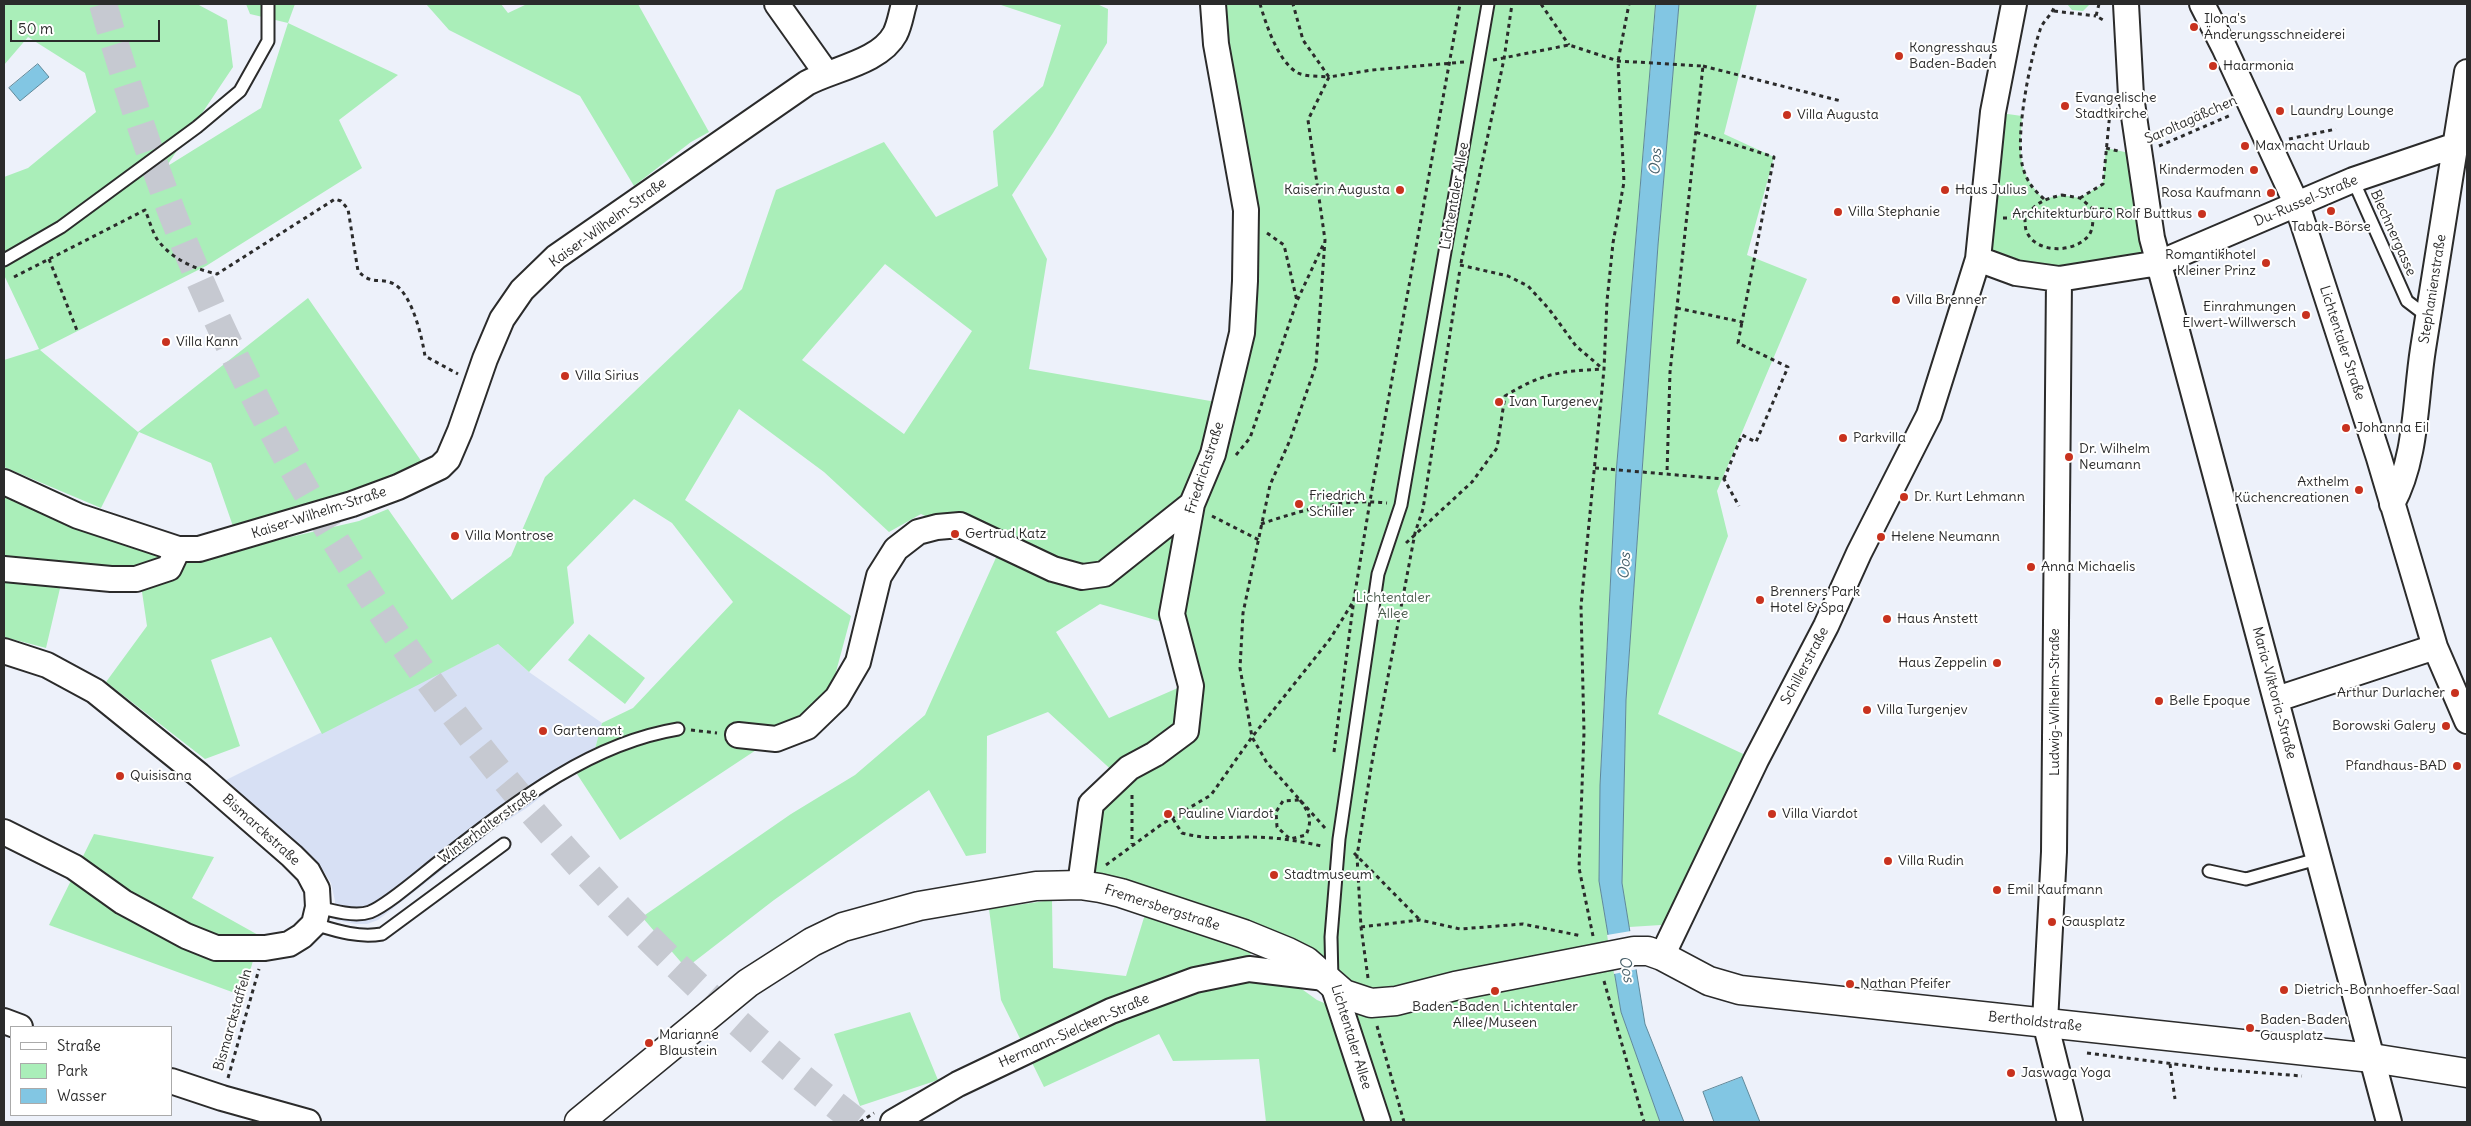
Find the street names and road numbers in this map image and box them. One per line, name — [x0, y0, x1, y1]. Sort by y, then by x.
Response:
street label: Saroltagäßchen — [2142, 92, 2240, 148]
street label: Lichtentaler Allee — [1437, 141, 1473, 251]
street label: Du-Russel-Straße — [2252, 172, 2360, 230]
street label: Kaiser-Wilhelm-Straße — [546, 175, 670, 271]
street label: Blechnergasse — [2367, 187, 2419, 279]
street label: Stephanienstraße — [2416, 233, 2450, 345]
street label: Lichtentaler Straße — [2316, 284, 2368, 402]
street label: Friedrichstraße — [1182, 420, 1228, 516]
street label: Kaiser-Wilhelm-Straße — [250, 483, 388, 543]
street label: Schillerstraße — [1778, 624, 1832, 708]
street label: Maria-Viktoria-Straße — [2248, 625, 2300, 761]
street label: Ludwig-Wilhelm-Straße — [2047, 628, 2063, 776]
street label: Winterhalterstraße — [435, 784, 541, 868]
street label: Bismarckstraße — [219, 791, 303, 869]
street label: Fremersbergstraße — [1102, 881, 1222, 935]
street label: Bismarckstaffeln — [210, 967, 256, 1073]
street label: Lichtentaler Allee — [1327, 983, 1375, 1091]
street label: Hermann-Sielcken-Straße — [996, 990, 1152, 1072]
street label: Bertholdstraße — [1987, 1009, 2083, 1035]

